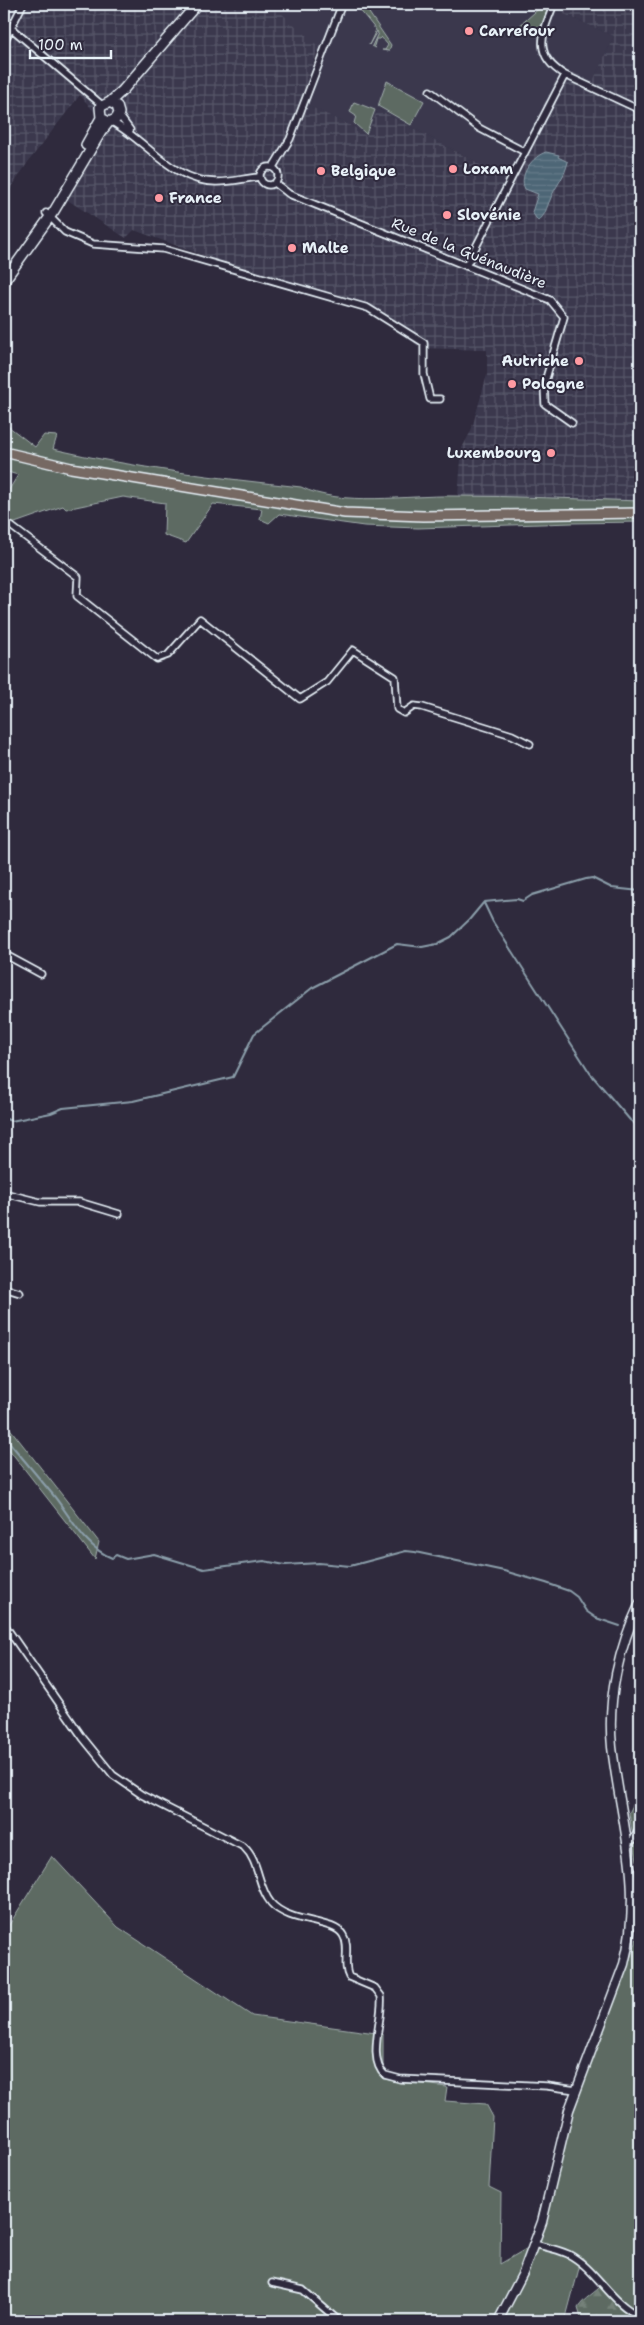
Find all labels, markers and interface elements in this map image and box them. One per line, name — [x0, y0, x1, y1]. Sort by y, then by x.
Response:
place label: Carrefour — [479, 21, 555, 41]
marker: Carrefour — [463, 25, 475, 37]
scale bar — [30, 28, 111, 60]
text: 100 m — [38, 35, 83, 55]
place label: Loxam — [463, 159, 513, 179]
place label: Belgique — [331, 161, 396, 181]
marker: Loxam — [447, 163, 459, 175]
marker: Belgique — [315, 165, 327, 177]
place label: France — [169, 188, 222, 208]
marker: France — [153, 192, 165, 204]
place label: Slovénie — [457, 205, 521, 225]
marker: Slovénie — [441, 209, 453, 221]
street label: Rue de la Guénaudière — [389, 213, 549, 293]
place label: Malte — [302, 238, 349, 258]
marker: Malte — [286, 242, 298, 254]
place label: Autriche — [502, 351, 569, 371]
marker: Autriche — [573, 355, 585, 367]
place label: Pologne — [522, 374, 584, 394]
marker: Pologne — [506, 378, 518, 390]
place label: Luxembourg — [447, 443, 541, 463]
marker: Luxembourg — [545, 447, 557, 459]

